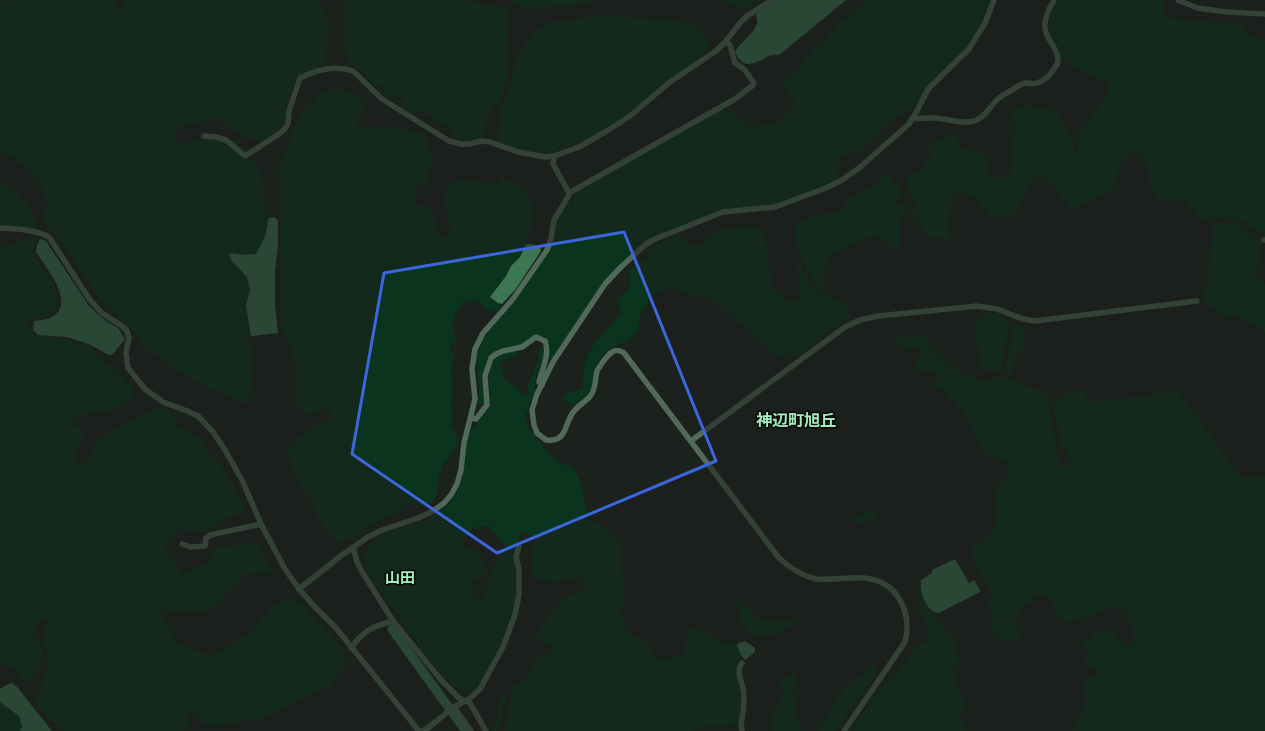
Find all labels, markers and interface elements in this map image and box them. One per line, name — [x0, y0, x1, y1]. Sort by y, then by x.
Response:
district label: 神辺町旭丘 — [756, 411, 836, 430]
district label: 山田 — [385, 569, 415, 587]

